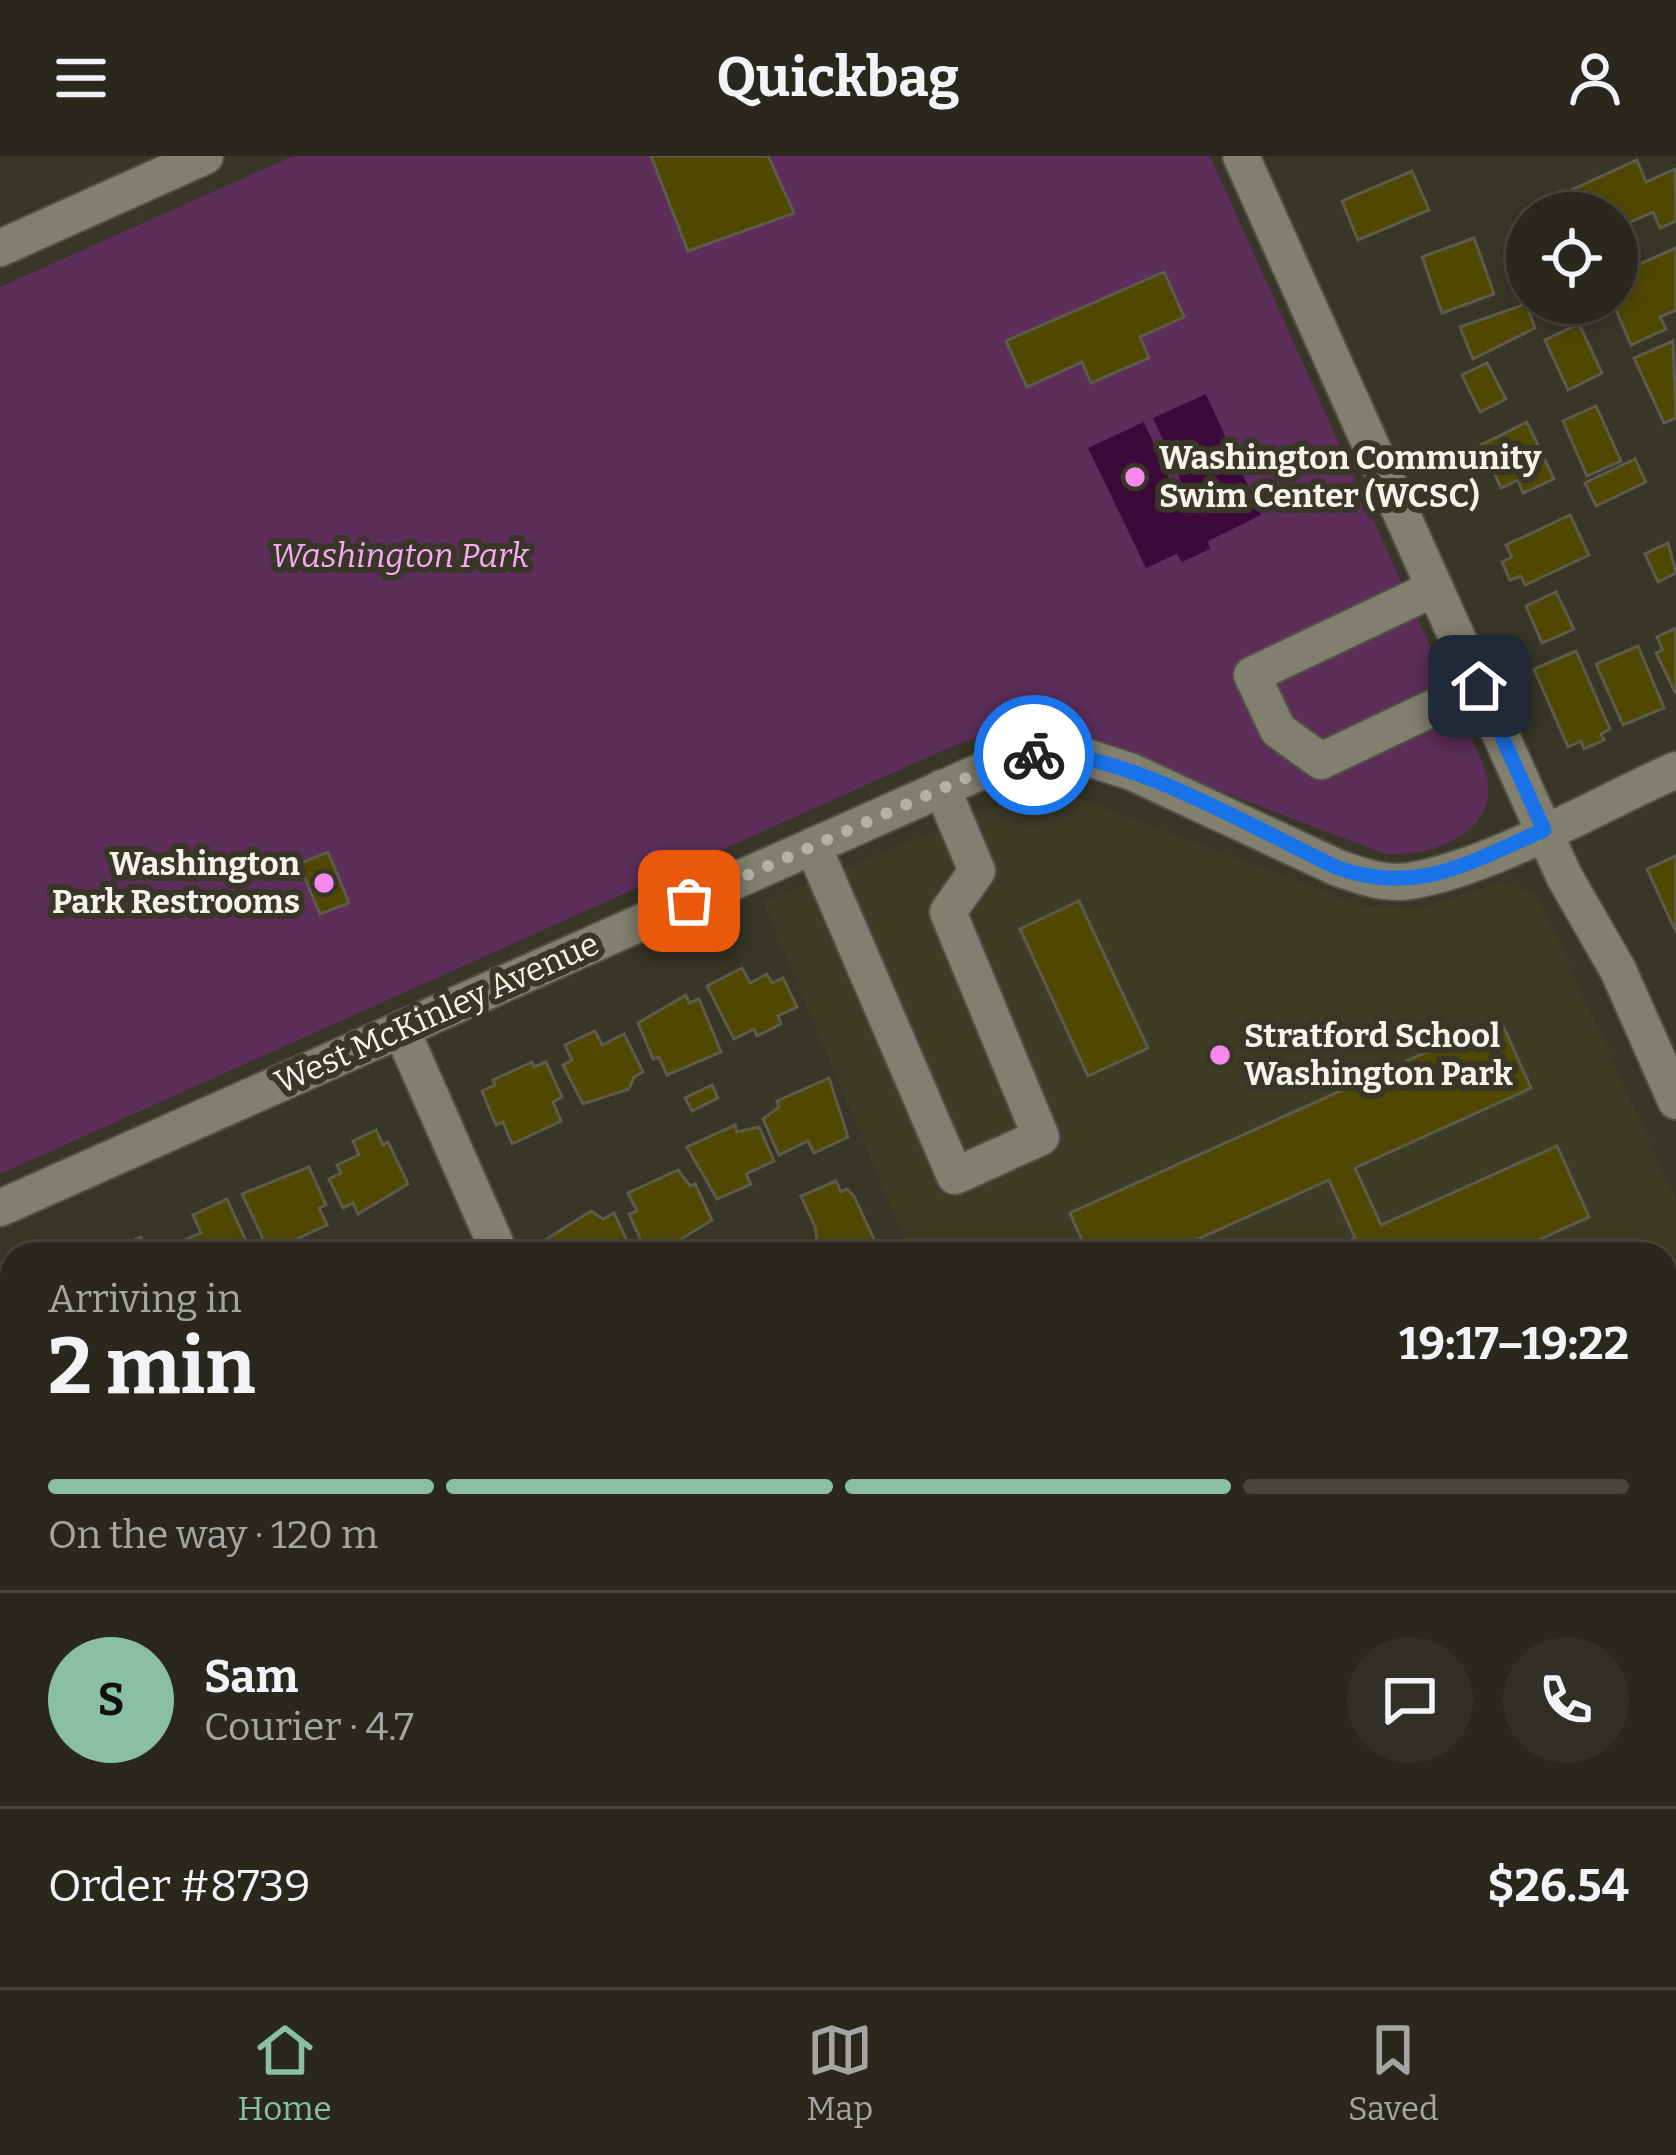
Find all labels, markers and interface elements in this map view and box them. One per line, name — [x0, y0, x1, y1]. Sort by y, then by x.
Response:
icon: menu — [48, 45, 114, 111]
icon: person — [1562, 45, 1628, 111]
text: Quickbag — [716, 46, 960, 110]
map controls — [1506, 192, 1638, 324]
button: locate — [1506, 192, 1638, 324]
place label: Washington Community Swim Center (WCSC) — [1159, 438, 1542, 516]
marker: Washington Community Swim Center (WCSC) — [1122, 464, 1148, 490]
park label: Washington Park — [271, 536, 530, 576]
pin — [1428, 635, 1530, 737]
icon: home — [1446, 653, 1512, 719]
courier — [974, 695, 1094, 815]
icon: bike — [1001, 722, 1067, 788]
place label: Washington Park Restrooms — [52, 844, 300, 922]
pin — [638, 850, 740, 952]
icon: bag — [656, 868, 722, 934]
marker: Washington Park Restrooms — [311, 870, 337, 896]
street label: West McKinley Avenue — [269, 924, 605, 1102]
place label: Stratford School Washington Park — [1244, 1016, 1513, 1094]
marker: Stratford School Washington Park — [1207, 1042, 1233, 1068]
text: Arriving in — [48, 1276, 242, 1322]
text: 19:17–19:22 — [1399, 1317, 1629, 1371]
text: 2 min — [48, 1320, 255, 1414]
text: On the way · 120 m — [48, 1512, 378, 1558]
button: chat — [1347, 1637, 1473, 1763]
button: phone — [1503, 1637, 1629, 1763]
text: Sam — [204, 1650, 298, 1704]
text: S — [97, 1673, 125, 1727]
text: Courier · 4.7 — [204, 1704, 414, 1750]
text: Order #8739 — [48, 1859, 311, 1913]
text: $26.54 — [1487, 1859, 1629, 1913]
tab: Home — [237, 2017, 332, 2129]
tab: Map — [807, 2017, 873, 2129]
tab: Saved — [1348, 2017, 1439, 2129]

